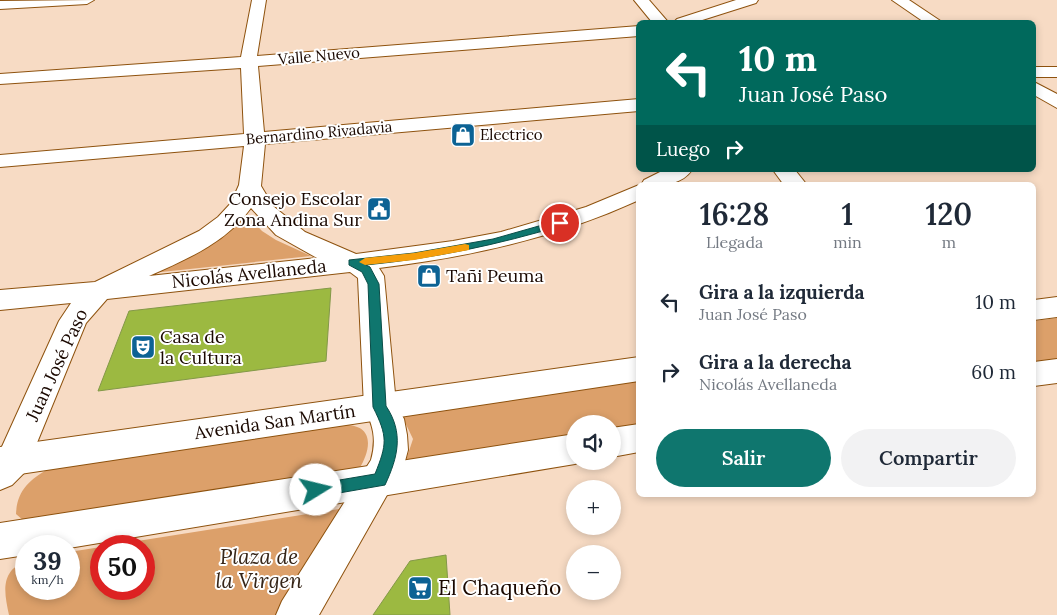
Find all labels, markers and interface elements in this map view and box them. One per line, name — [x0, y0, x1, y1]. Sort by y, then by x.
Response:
text: 10 m — [739, 36, 817, 81]
icon: left — [656, 40, 721, 105]
street label: Valle Nuevo — [276, 42, 361, 69]
text: Juan José Paso — [739, 80, 887, 108]
street label: Bernardino Rivadavia — [245, 117, 393, 148]
shop icon: Electrico — [450, 122, 476, 148]
place label: Electrico — [480, 125, 543, 144]
icon: right — [720, 135, 748, 163]
text: Luego — [656, 137, 710, 161]
place label: Consejo Escolar Zona Andina Sur — [224, 187, 362, 231]
text: 16:28 — [700, 195, 769, 233]
text: 1 — [842, 195, 853, 233]
text: 120 — [926, 195, 972, 233]
public building icon: Consejo Escolar Zona Andina Sur — [366, 196, 392, 222]
pin — [539, 202, 581, 244]
icon: arrive — [546, 209, 574, 237]
text: Llegada — [706, 232, 763, 252]
text: min — [833, 232, 862, 252]
text: m — [942, 232, 956, 252]
street label: Nicolás Avellaneda — [170, 254, 327, 293]
shop icon: Tañi Peuma — [416, 263, 442, 289]
place label: Tañi Peuma — [446, 264, 544, 287]
text: Gira a la izquierda — [699, 280, 865, 304]
icon: left — [656, 288, 684, 316]
text: 10 m — [975, 290, 1016, 314]
text: Juan José Paso — [699, 304, 807, 324]
street label: Juan José Paso — [20, 305, 93, 426]
place label: Casa de la Cultura — [160, 325, 242, 369]
theatre icon: Casa de la Cultura — [130, 334, 156, 360]
text: Gira a la derecha — [699, 350, 852, 374]
icon: right — [656, 358, 684, 386]
text: 60 m — [971, 360, 1016, 384]
text: Nicolás Avellaneda — [699, 374, 837, 394]
street label: Avenida San Martín — [192, 399, 357, 444]
map controls — [566, 415, 621, 600]
button: sound — [566, 415, 621, 470]
button: Salir — [656, 429, 831, 487]
button: Compartir — [841, 429, 1016, 487]
position arrow — [289, 463, 341, 515]
button: + — [566, 480, 621, 535]
speed limit sign: 50 — [90, 535, 155, 600]
park label: Plaza de la Virgen — [216, 543, 303, 594]
text: 39 — [33, 545, 62, 577]
button: − — [566, 545, 621, 600]
text: km/h — [31, 572, 64, 587]
place label: El Chaqueño — [438, 574, 561, 601]
supermarket icon: El Chaqueño — [407, 575, 433, 601]

